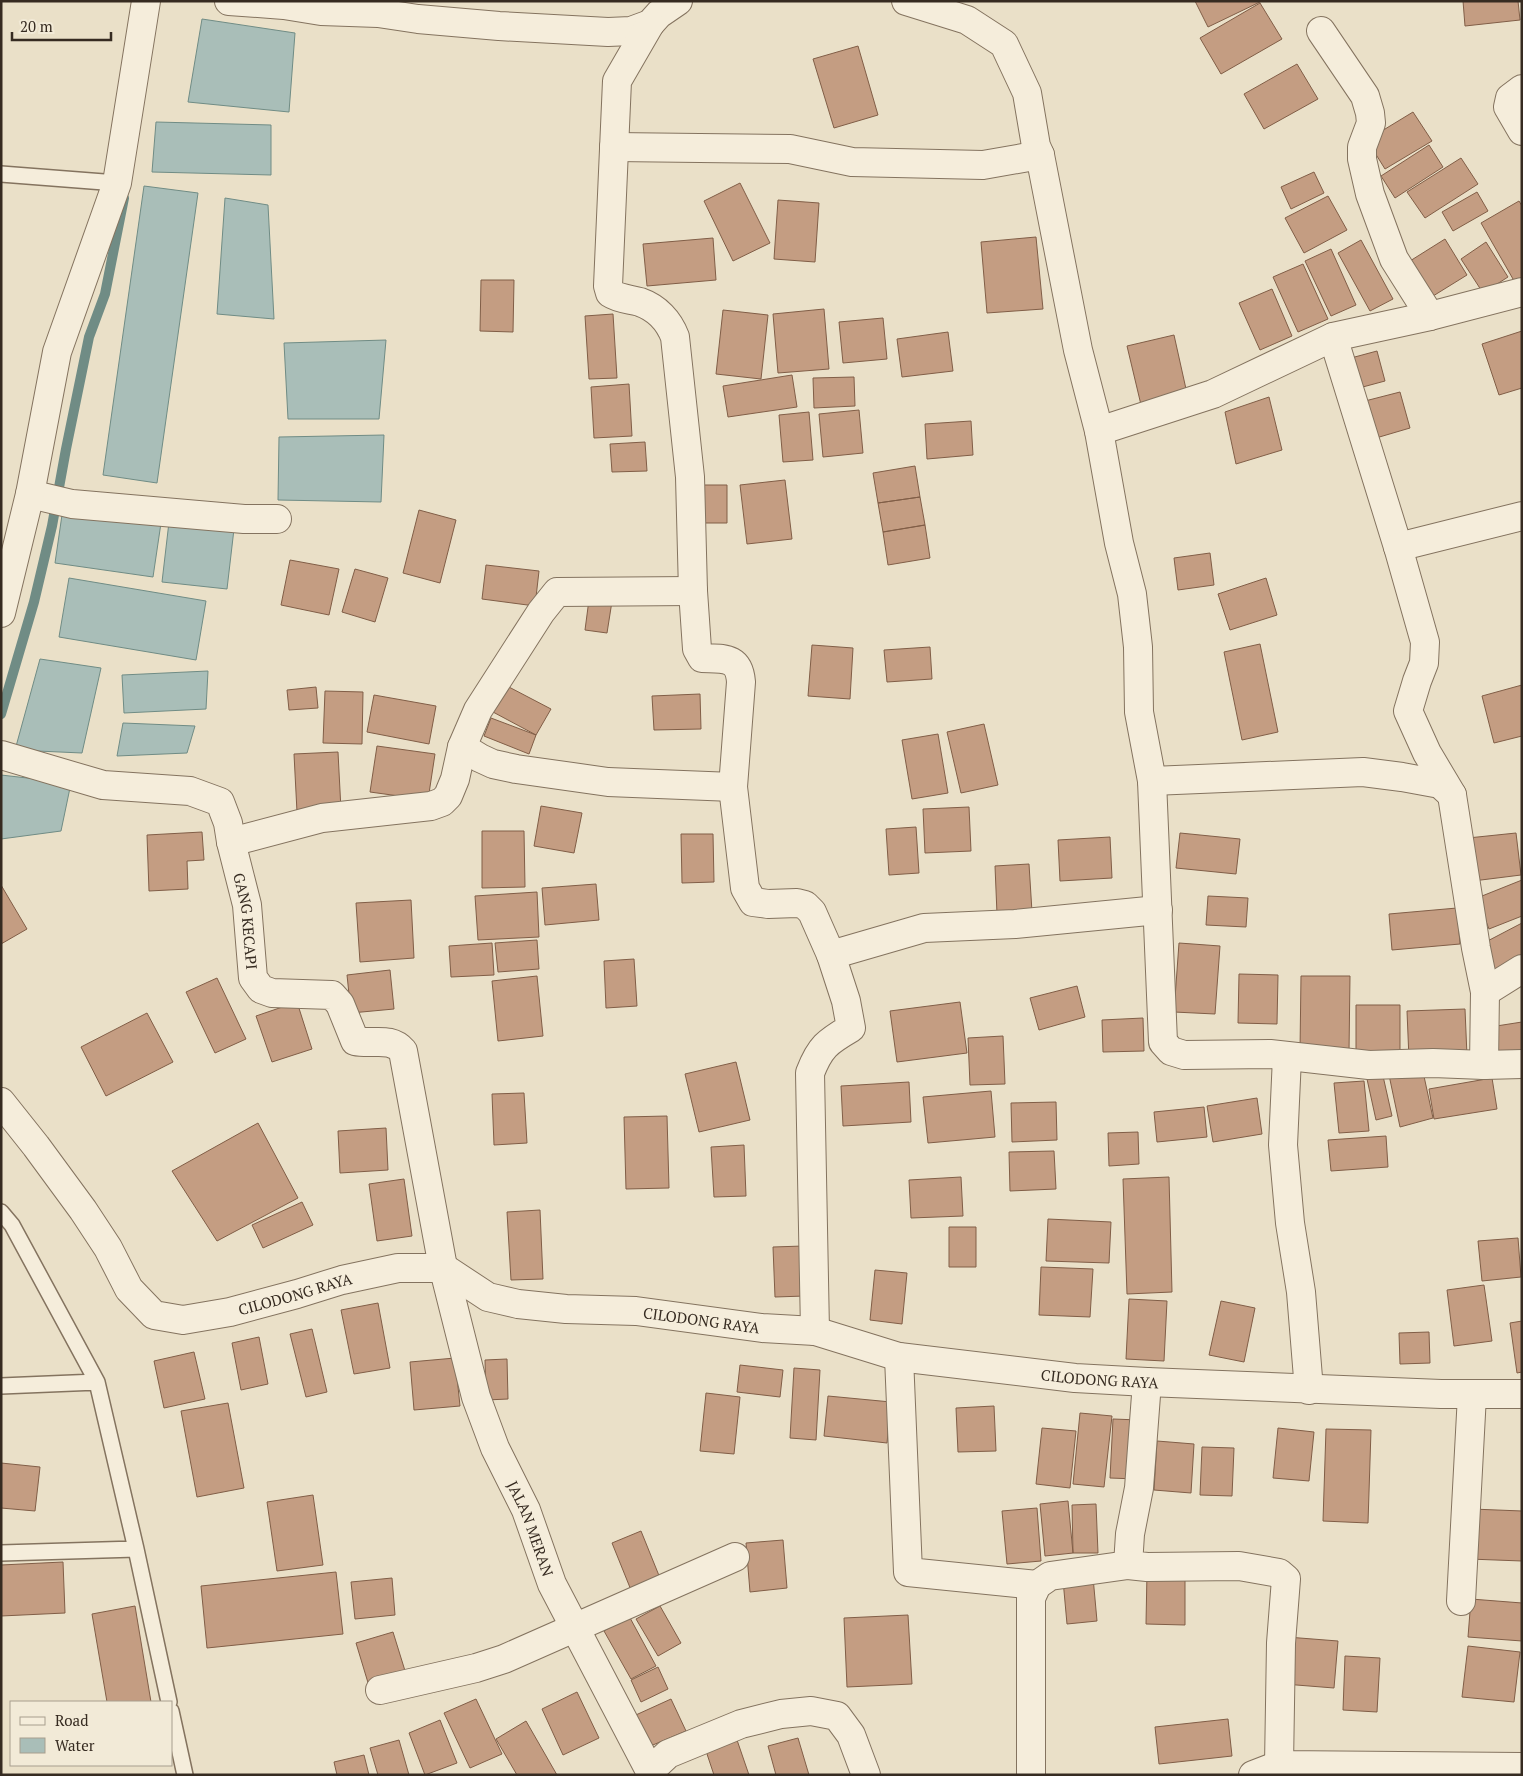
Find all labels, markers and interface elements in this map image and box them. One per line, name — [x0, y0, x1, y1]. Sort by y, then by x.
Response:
scale bar — [12, 10, 111, 42]
text: 20 m — [20, 16, 53, 36]
street label: GANG KECAPI — [229, 870, 262, 970]
street label: CILODONG RAYA — [236, 1268, 355, 1319]
street label: CILODONG RAYA — [642, 1302, 762, 1338]
street label: CILODONG RAYA — [1040, 1364, 1160, 1392]
street label: JALAN MERAN — [503, 1477, 559, 1579]
legend — [10, 1701, 172, 1766]
text: Road — [55, 1710, 88, 1730]
text: Water — [55, 1735, 95, 1755]

